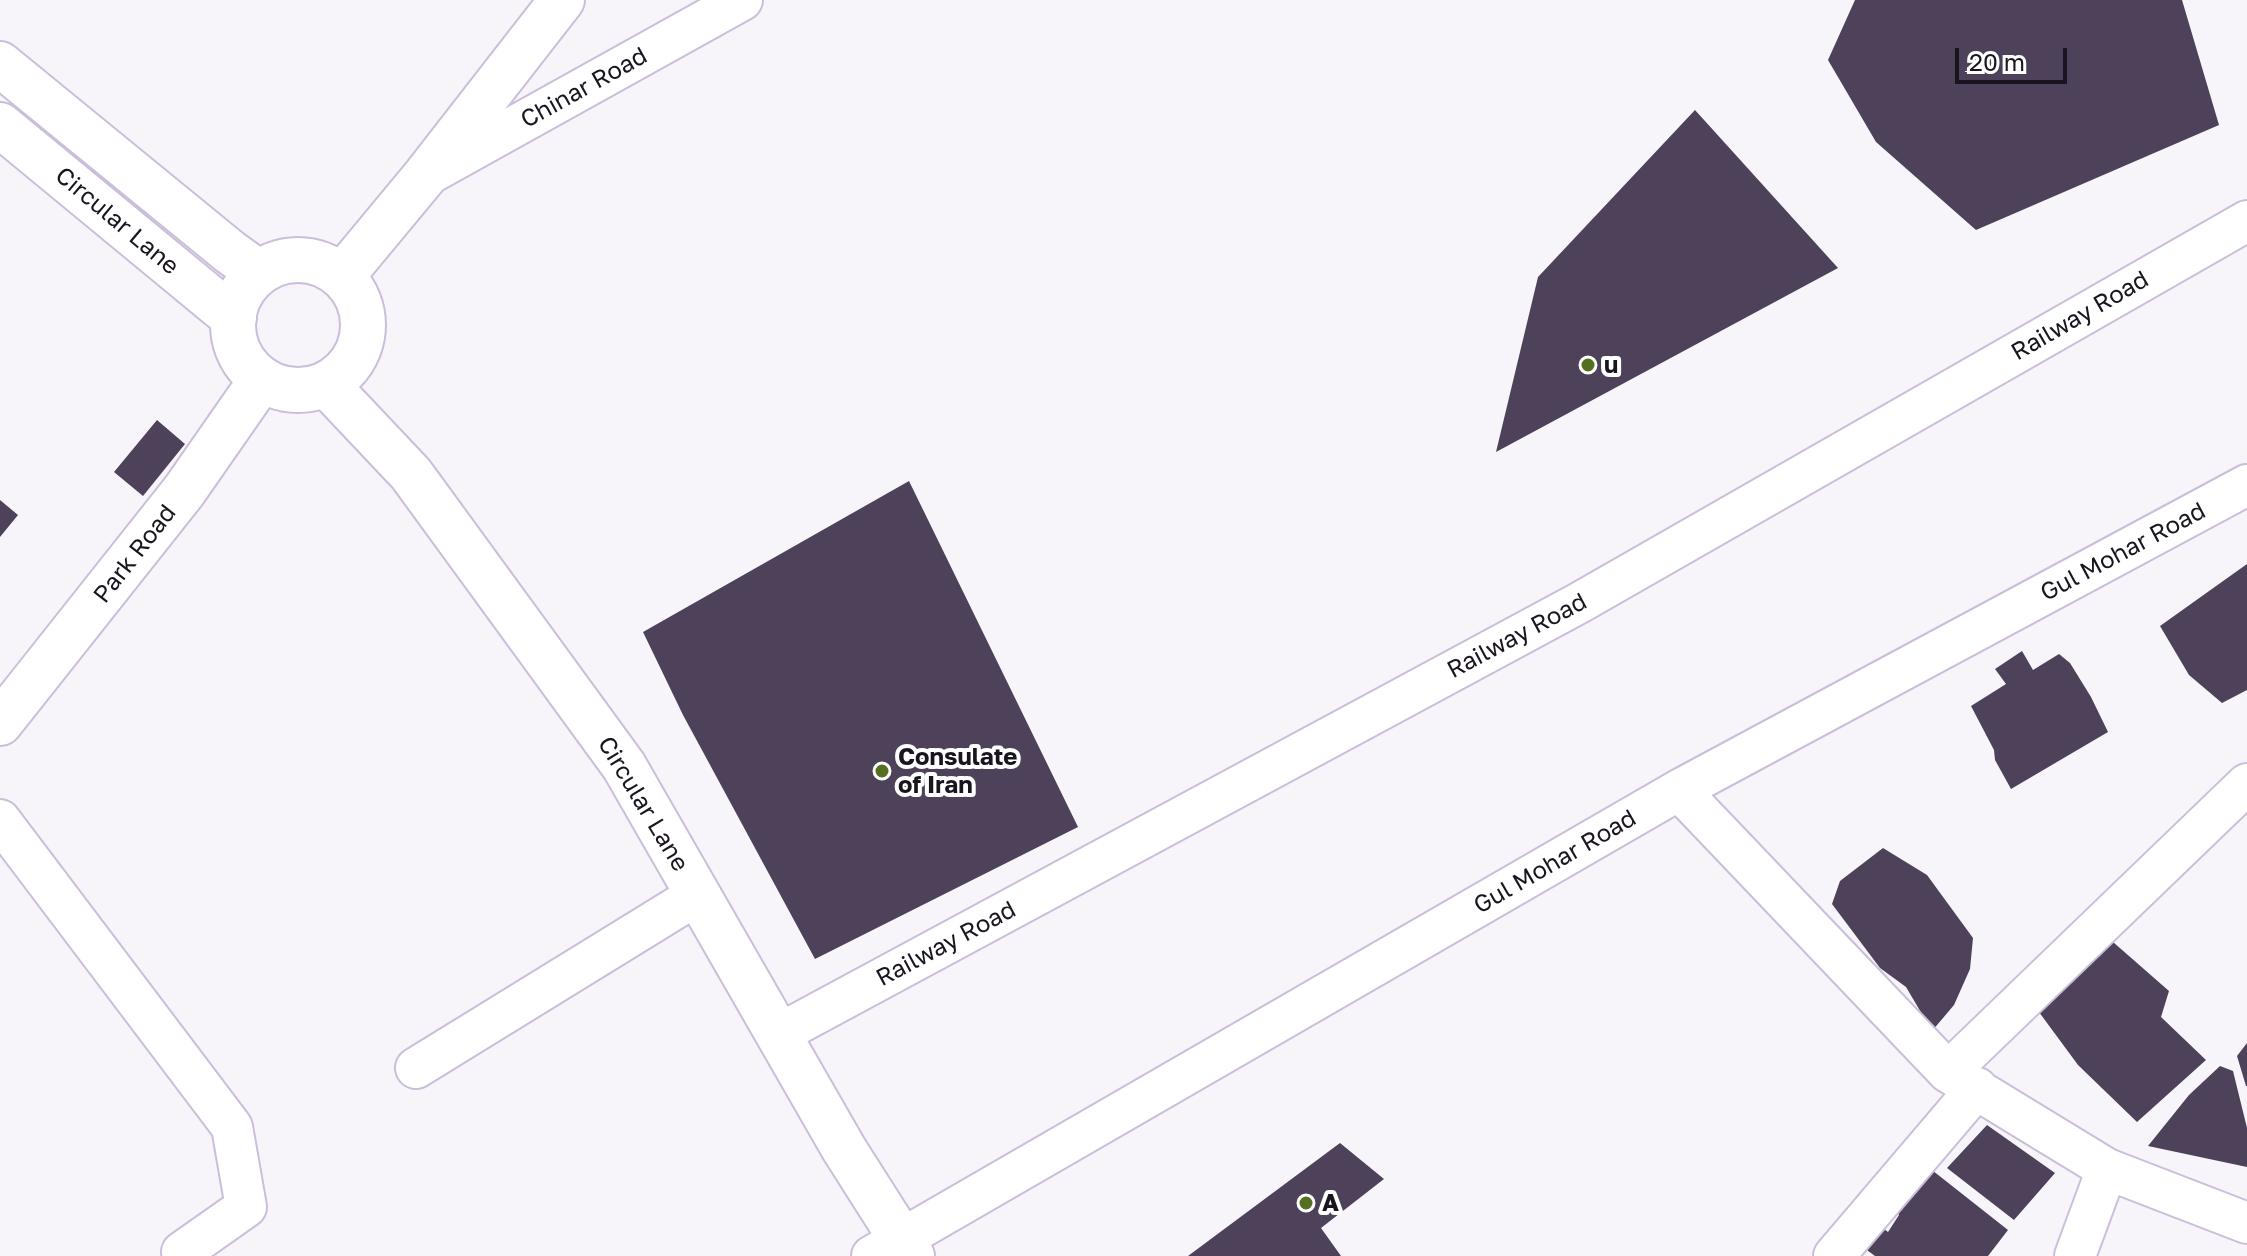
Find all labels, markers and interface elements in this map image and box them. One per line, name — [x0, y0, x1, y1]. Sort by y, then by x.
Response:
scale bar — [1959, 32, 2071, 82]
street label: Chinar Road — [516, 41, 652, 135]
text: 20 m — [1969, 47, 2025, 76]
street label: Circular Lane — [49, 161, 185, 281]
street label: Railway Road — [2006, 265, 2154, 367]
place label: u — [1604, 351, 1618, 379]
marker: u — [1579, 356, 1597, 374]
street label: Gul Mohar Road — [2036, 496, 2210, 608]
street label: Park Road — [88, 499, 182, 609]
street label: Railway Road — [1442, 587, 1592, 685]
street label: Circular Lane — [591, 731, 695, 877]
place label: Consulate of Iran — [898, 743, 1017, 799]
marker: Consulate of Iran — [873, 762, 891, 780]
street label: Gul Mohar Road — [1469, 804, 1641, 920]
street label: Railway Road — [871, 895, 1021, 993]
place label: A — [1322, 1189, 1339, 1217]
marker: A — [1297, 1194, 1315, 1212]

